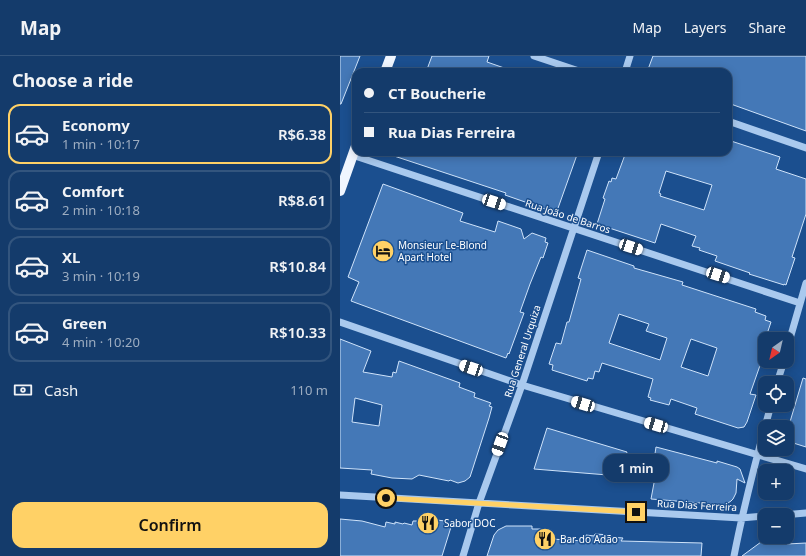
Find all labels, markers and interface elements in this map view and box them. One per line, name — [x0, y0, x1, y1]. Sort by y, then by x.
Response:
text: Map — [20, 15, 61, 41]
text: Map — [633, 18, 662, 37]
text: Layers — [684, 18, 726, 37]
text: Share — [748, 18, 786, 37]
text: Choose a ride — [12, 68, 133, 92]
text: CT Boucherie — [388, 83, 486, 103]
text: Economy — [62, 115, 130, 135]
icon: car — [14, 116, 50, 152]
text: Rua Dias Ferreira — [388, 122, 516, 142]
text: R$6.38 — [278, 124, 326, 144]
text: 1 min · 10:17 — [62, 135, 140, 153]
text: Comfort — [62, 181, 124, 201]
icon: car — [14, 182, 50, 218]
text: R$8.61 — [278, 190, 326, 210]
car — [481, 193, 507, 211]
street label: Rua João de Barros — [523, 196, 613, 236]
text: 2 min · 10:18 — [62, 201, 140, 219]
hotel icon: Monsieur Le-Blond Apart Hotel — [370, 238, 396, 264]
place label: Monsieur Le-Blond Apart Hotel — [398, 238, 487, 264]
car — [618, 238, 644, 256]
text: XL — [62, 247, 80, 267]
icon: car — [14, 248, 50, 284]
text: R$10.84 — [269, 256, 326, 276]
car — [705, 266, 731, 284]
text: 3 min · 10:19 — [62, 267, 140, 285]
street label: Rua General Urquiza — [500, 303, 544, 399]
text: Green — [62, 313, 107, 333]
icon: car — [14, 314, 50, 350]
text: R$10.33 — [269, 322, 326, 342]
north arrow — [758, 332, 794, 368]
map controls — [758, 332, 794, 544]
text: 4 min · 10:20 — [62, 333, 140, 351]
car — [458, 358, 484, 378]
button: locate — [758, 376, 794, 412]
icon: cash — [12, 379, 34, 401]
text: Cash — [44, 380, 78, 400]
text: 110 m — [290, 381, 328, 399]
car — [570, 395, 596, 413]
car — [643, 416, 669, 434]
button: layers — [758, 420, 794, 456]
car — [490, 431, 510, 457]
callout: 1 min — [603, 454, 669, 482]
text: 1 min — [618, 459, 654, 477]
button: + — [758, 464, 794, 500]
route start — [377, 489, 395, 507]
street label: Rua Dias Ferreira — [657, 496, 737, 514]
button: Confirm — [12, 502, 328, 548]
route end — [627, 503, 645, 521]
button: − — [758, 508, 794, 544]
restaurant icon: Sabor DOC — [415, 510, 441, 536]
place label: Sabor DOC — [444, 516, 496, 530]
restaurant icon: Bar do Adão — [532, 526, 558, 552]
place label: Bar do Adão — [560, 532, 618, 546]

